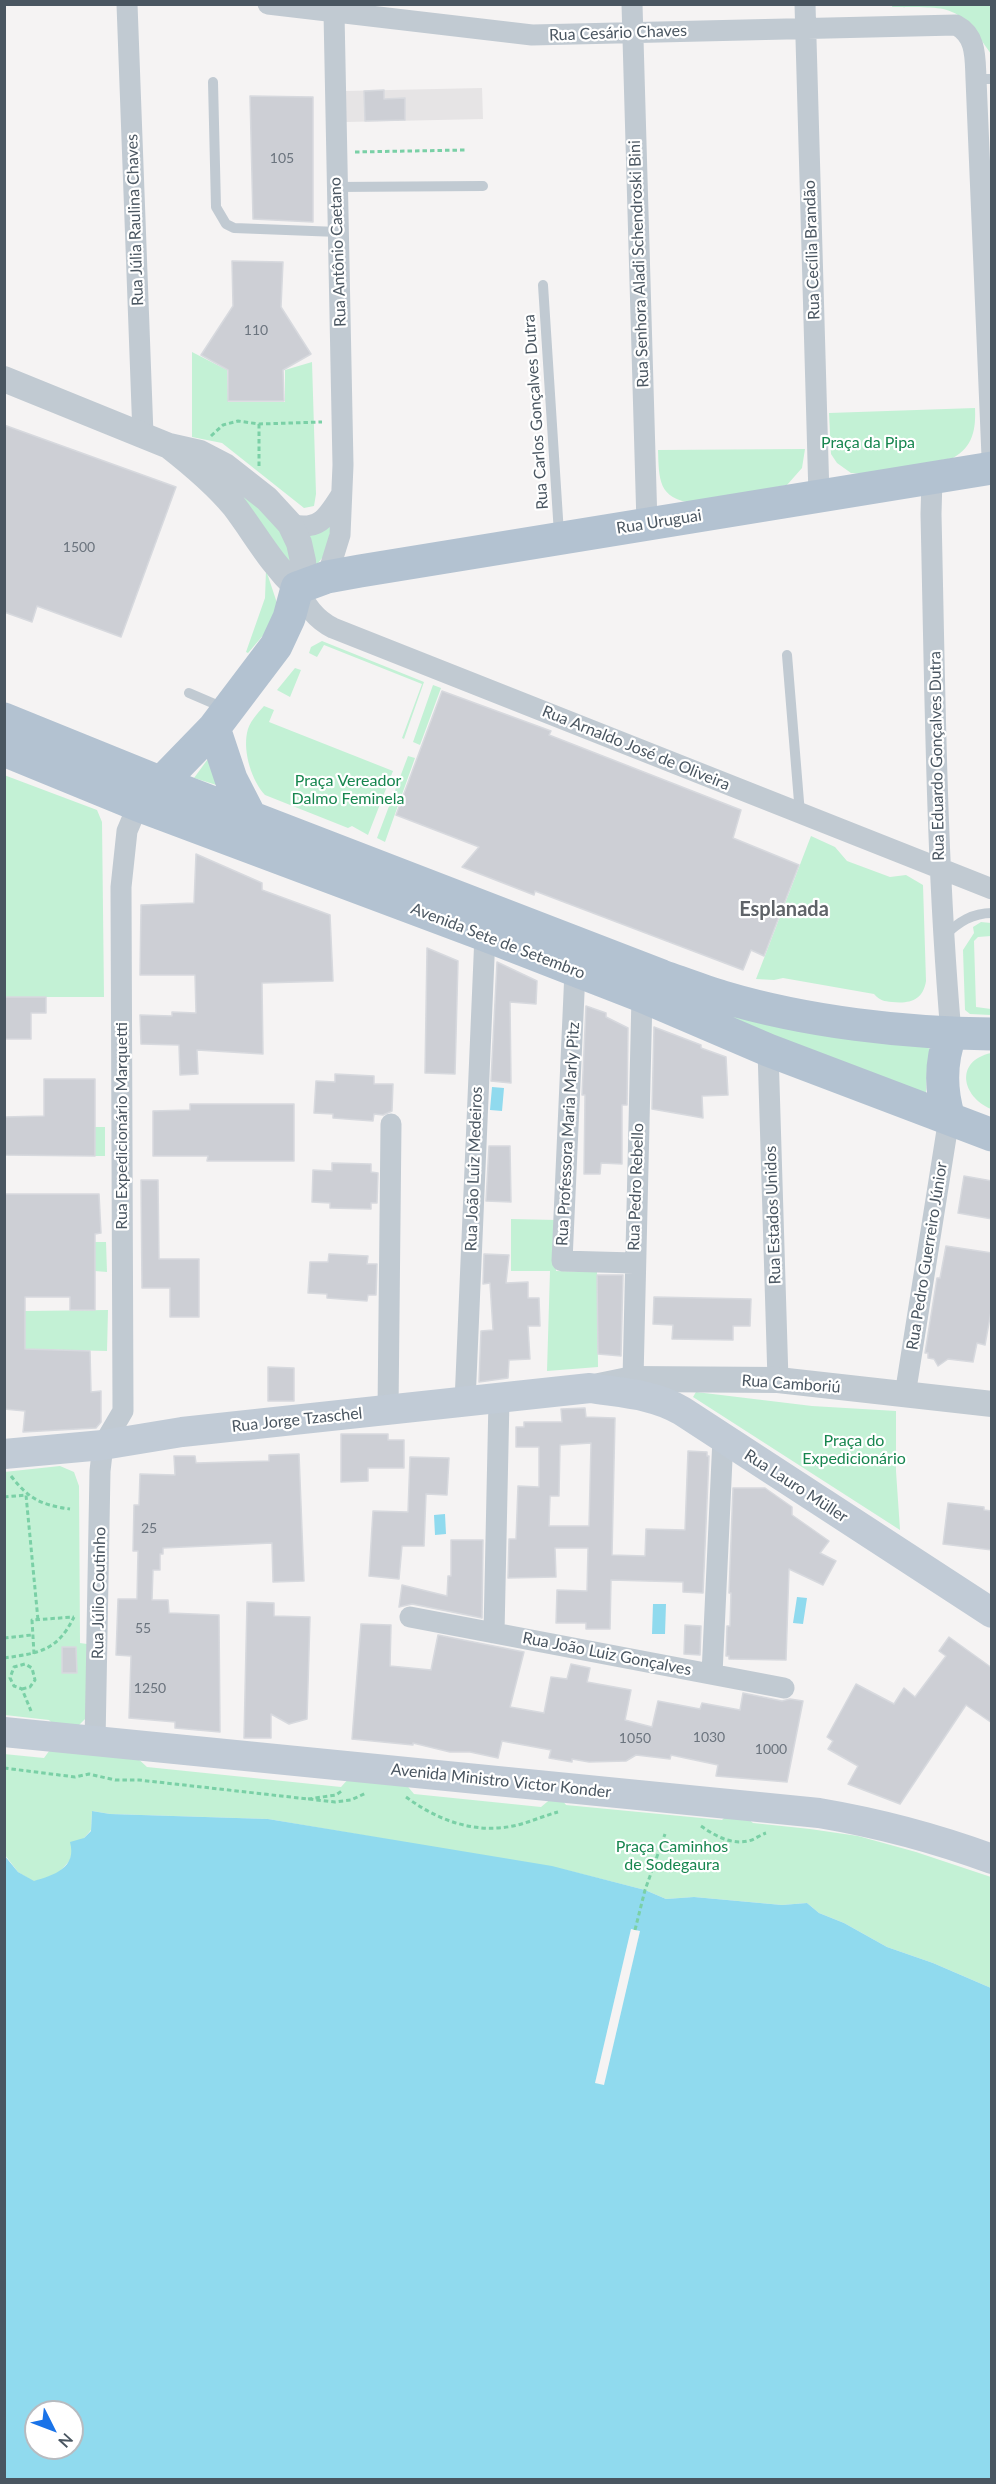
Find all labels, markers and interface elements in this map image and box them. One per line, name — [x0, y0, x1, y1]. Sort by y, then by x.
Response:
street label: Rua Cesário Chaves — [549, 21, 687, 45]
street label: Rua Júlia Raulina Chaves — [122, 134, 148, 306]
street label: Rua Senhora Aladi Schendroski Bini — [625, 140, 653, 388]
house number: 105 — [270, 150, 294, 166]
street label: Rua Antônio Caetano — [326, 177, 350, 327]
street label: Rua Cecília Brandão — [800, 180, 824, 320]
street label: Rua Carlos Gonçalves Dutra — [520, 314, 552, 510]
house number: 110 — [244, 322, 268, 338]
park label: Praça da Pipa — [821, 433, 915, 453]
street label: Rua Uruguai — [615, 506, 703, 538]
house number: 1500 — [63, 539, 95, 555]
street label: Rua Eduardo Gonçalves Dutra — [926, 651, 948, 861]
street label: Rua Arnaldo José de Oliveira — [539, 701, 733, 795]
park label: Praça Vereador Dalmo Feminela — [292, 771, 404, 809]
district label: Esplanada — [739, 898, 829, 922]
street label: Avenida Sete de Setembro — [408, 899, 588, 983]
street label: Rua Expedicionário Marquetti — [112, 1022, 132, 1230]
street label: Rua Professora Maria Marly Pitz — [553, 1022, 583, 1246]
street label: Rua João Luiz Medeiros — [462, 1086, 486, 1252]
street label: Rua Pedro Rebello — [624, 1123, 648, 1251]
street label: Rua Estados Unidos — [761, 1145, 785, 1285]
street label: Rua Pedro Guerreiro Júnior — [903, 1161, 951, 1351]
street label: Rua Camboriú — [741, 1371, 841, 1397]
street label: Rua Jorge Tzaschel — [231, 1404, 363, 1436]
park label: Praça do Expedicionário — [802, 1431, 906, 1469]
street label: Rua Lauro Müller — [741, 1445, 851, 1527]
house number: 25 — [141, 1520, 157, 1536]
street label: Rua Júlio Coutinho — [88, 1527, 110, 1659]
house number: 55 — [135, 1620, 151, 1636]
street label: Rua João Luiz Gonçalves — [521, 1628, 693, 1680]
house number: 1250 — [134, 1680, 166, 1696]
house number: 1030 — [693, 1729, 725, 1745]
house number: 1050 — [619, 1730, 651, 1746]
house number: 1000 — [755, 1741, 787, 1757]
street label: Avenida Ministro Victor Konder — [390, 1760, 612, 1802]
park label: Praça Caminhos de Sodegaura — [616, 1837, 728, 1875]
north arrow — [24, 2400, 84, 2460]
text: N — [55, 2430, 77, 2452]

